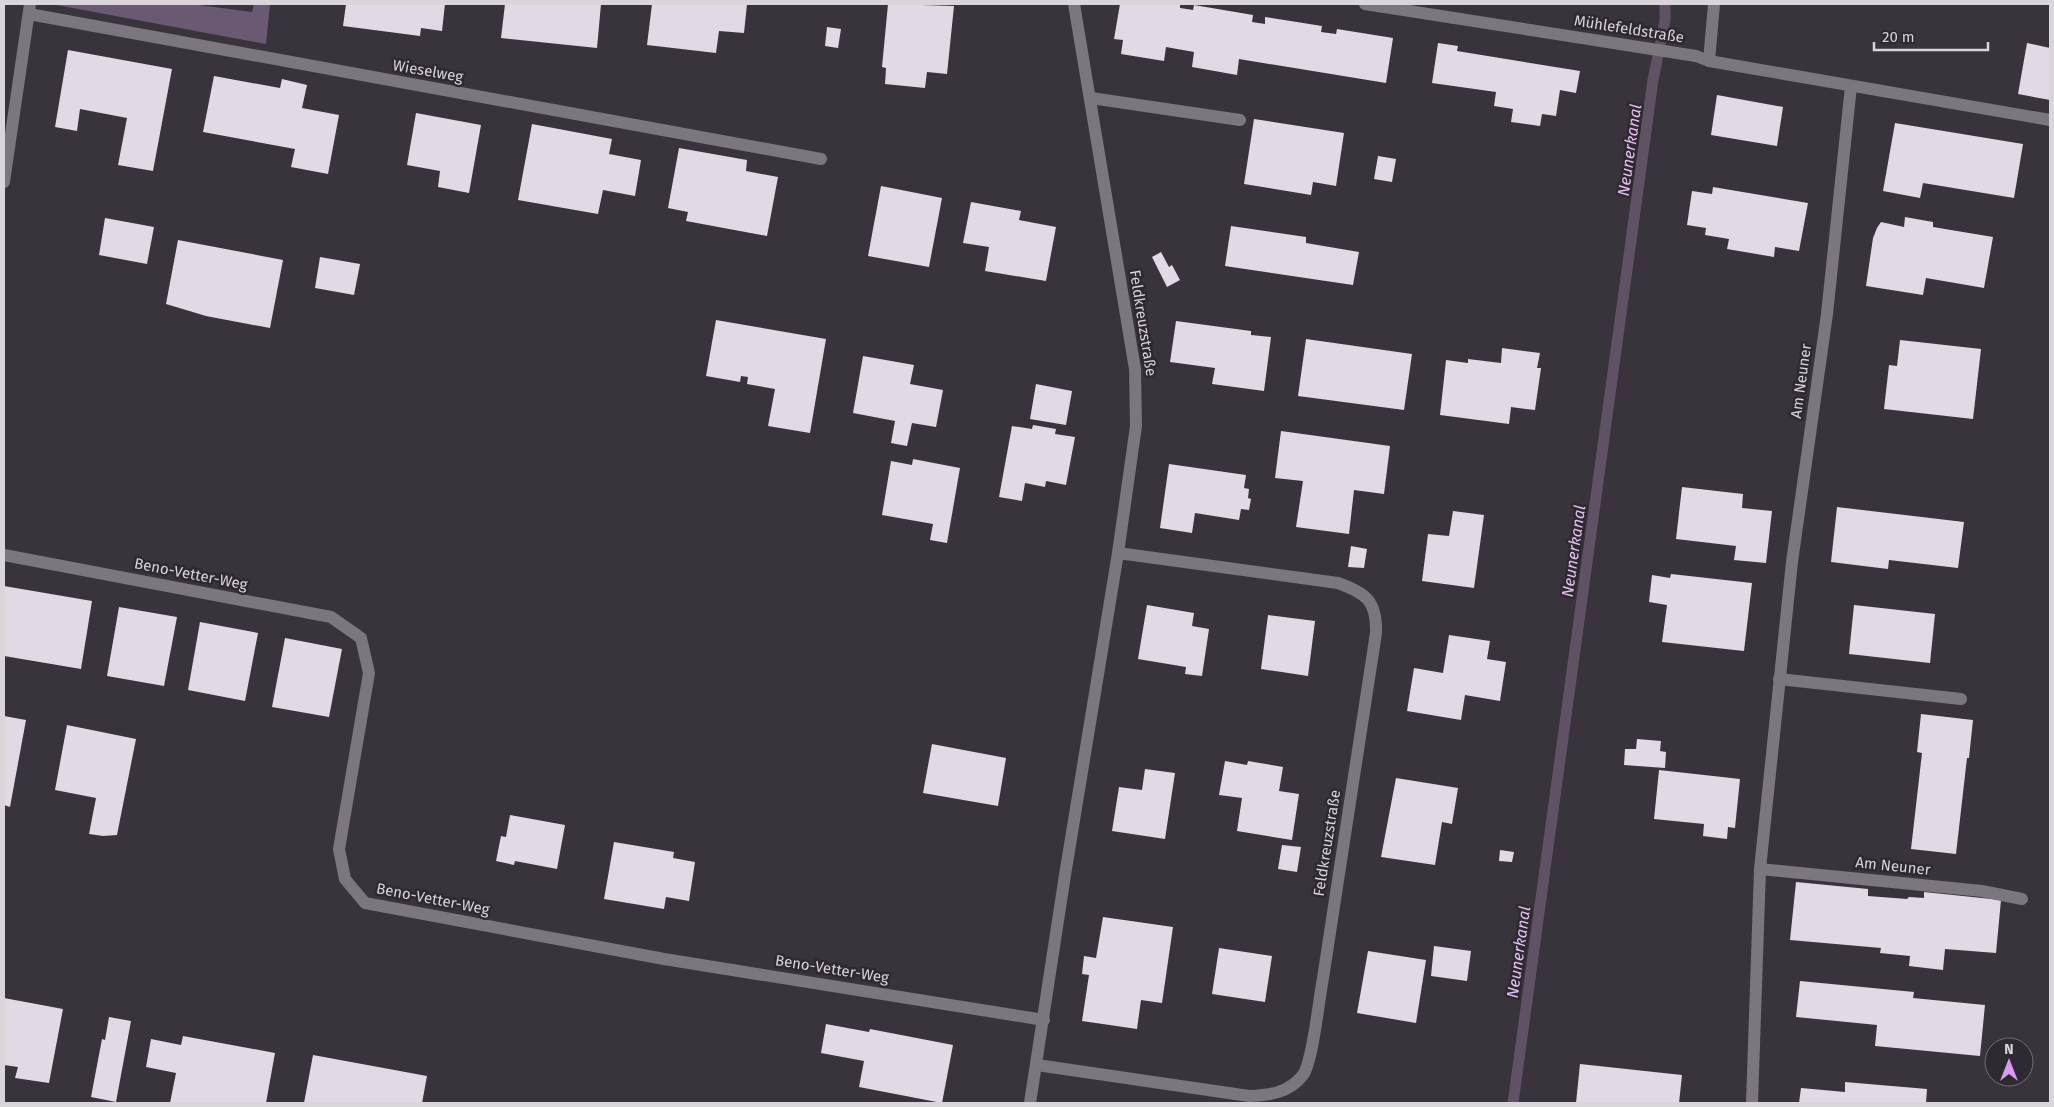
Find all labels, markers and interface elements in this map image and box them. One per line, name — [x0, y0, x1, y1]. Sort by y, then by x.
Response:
street label: Mühlefeldstraße — [1573, 11, 1685, 47]
scale bar — [1874, 20, 1988, 52]
text: 20 m — [1882, 28, 1915, 46]
street label: Wieselweg — [391, 56, 465, 86]
water label: Neunerkanal — [1614, 103, 1645, 197]
street label: Feldkreuzstraße — [1126, 268, 1160, 378]
street label: Am Neuner — [1787, 342, 1815, 420]
water label: Neunerkanal — [1558, 504, 1589, 598]
street label: Beno-Vetter-Weg — [133, 554, 249, 594]
street label: Feldkreuzstraße — [1310, 788, 1344, 898]
street label: Am Neuner — [1855, 853, 1932, 879]
street label: Beno-Vetter-Weg — [375, 879, 491, 919]
water label: Neunerkanal — [1503, 905, 1534, 999]
street label: Beno-Vetter-Weg — [774, 951, 890, 987]
north arrow — [1984, 1037, 2034, 1087]
text: N — [2004, 1041, 2014, 1058]

